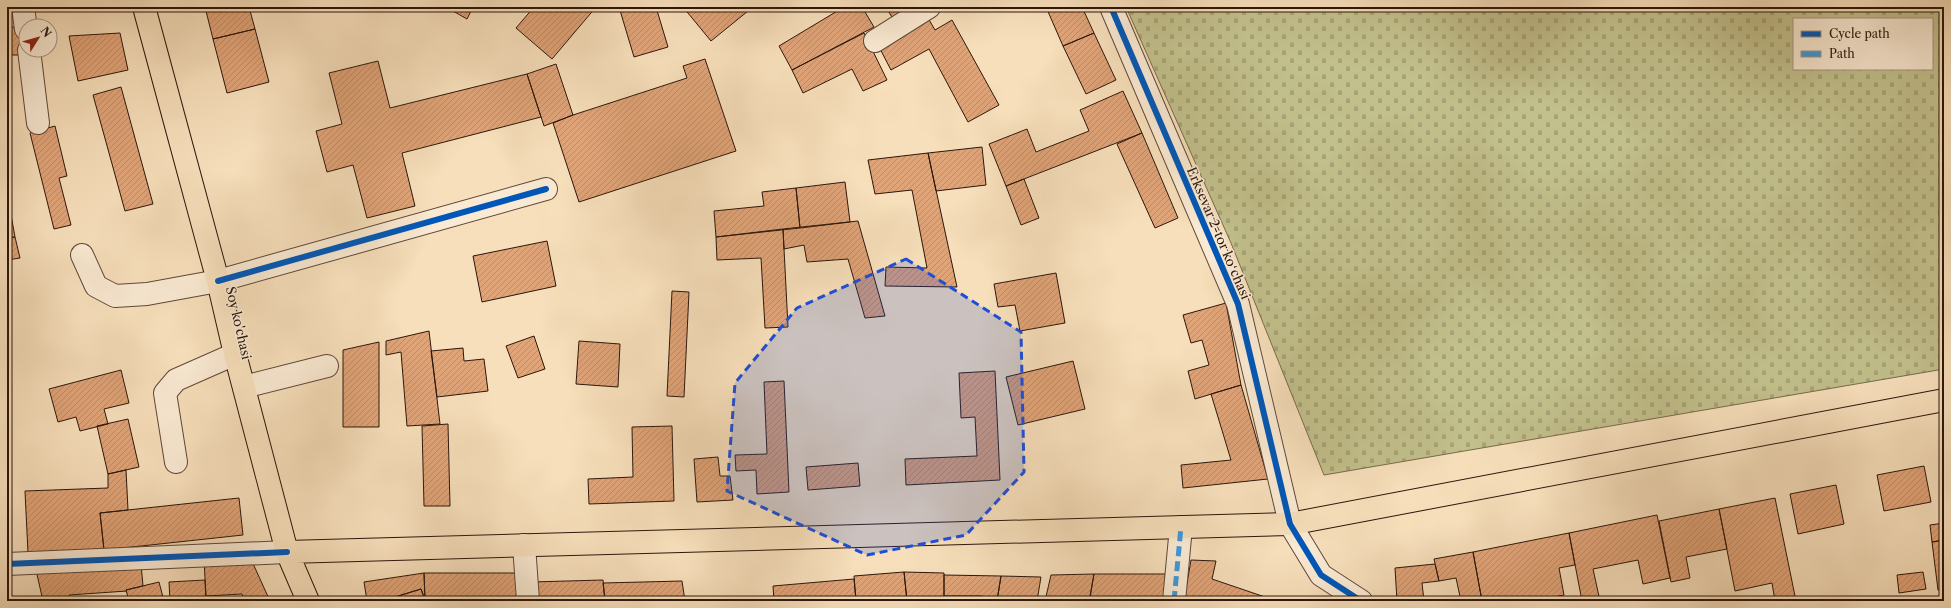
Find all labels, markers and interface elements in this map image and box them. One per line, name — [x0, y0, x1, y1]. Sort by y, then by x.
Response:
north arrow — [18, 18, 58, 58]
legend — [1793, 18, 1933, 70]
text: N — [38, 24, 55, 40]
text: Cycle path — [1829, 26, 1890, 41]
text: Path — [1829, 46, 1855, 61]
street label: Erksevar 2-tor koʻchasi — [1184, 164, 1254, 302]
street label: Soy ko'chasi — [223, 285, 255, 361]

